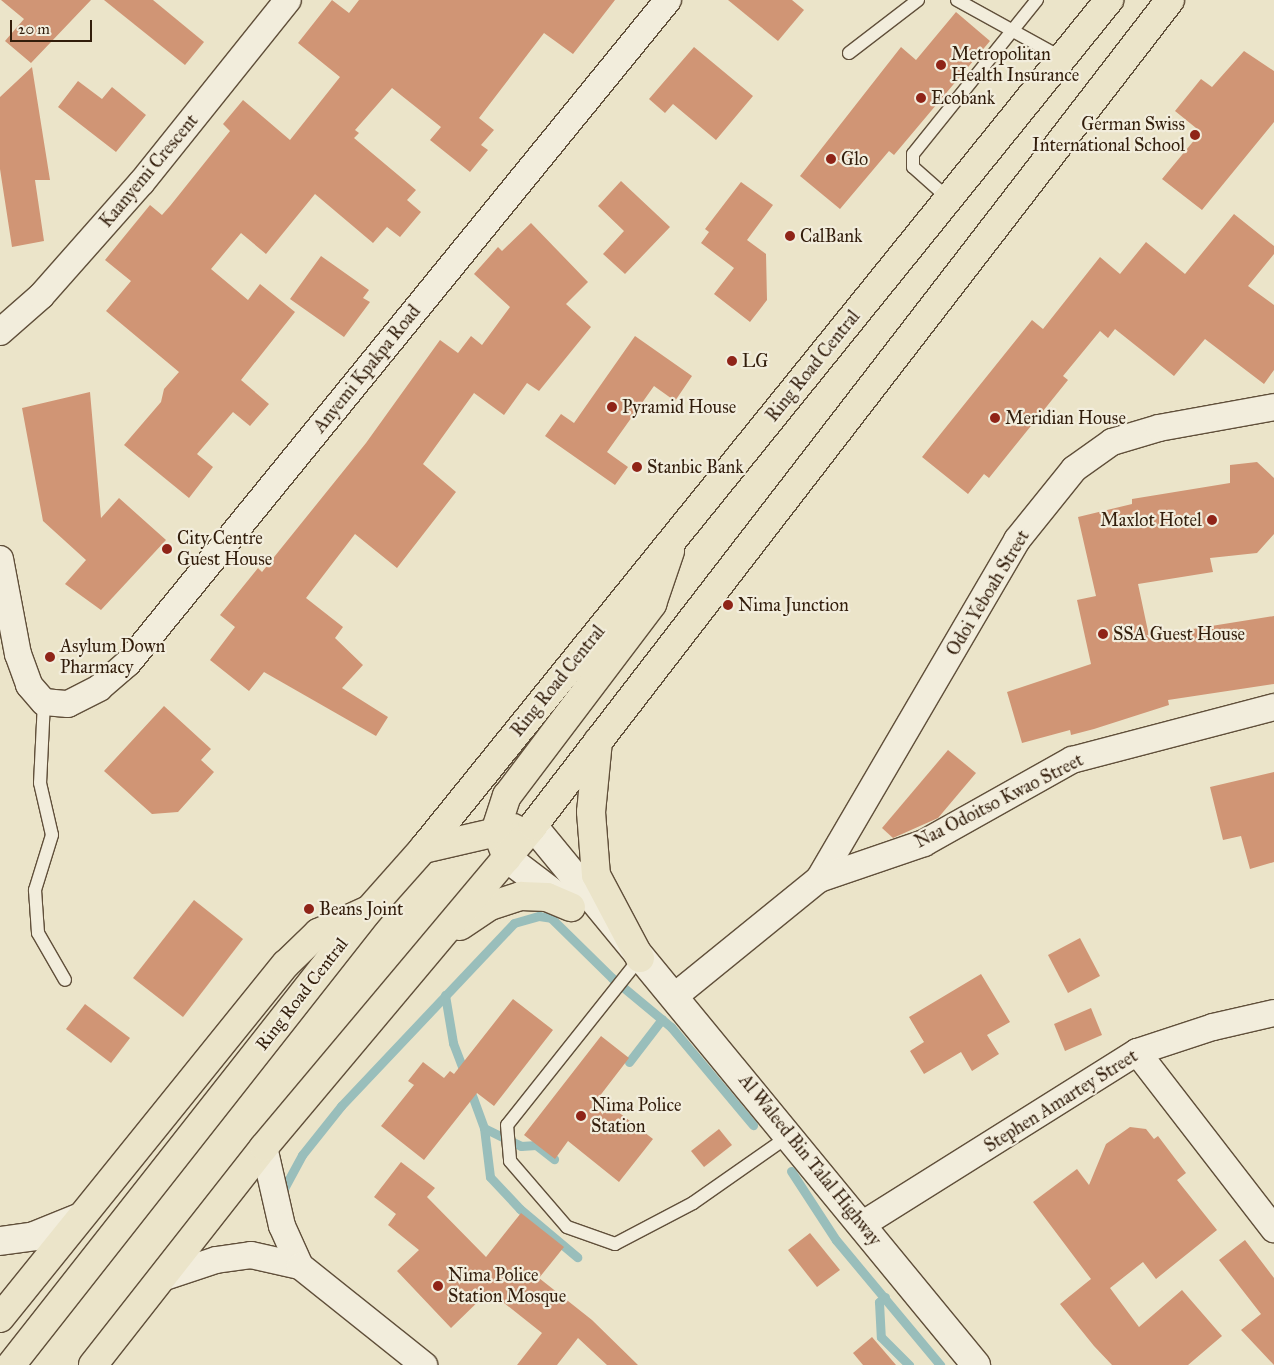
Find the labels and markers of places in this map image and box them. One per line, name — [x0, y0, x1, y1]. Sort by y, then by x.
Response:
place label: Metropolitan Health Insurance — [951, 44, 1079, 86]
marker: Metropolitan Health Insurance — [935, 59, 947, 71]
place label: Ecobank — [931, 87, 995, 109]
marker: Ecobank — [915, 92, 927, 104]
place label: German Swiss International School — [1032, 114, 1185, 156]
marker: German Swiss International School — [1189, 129, 1201, 141]
place label: Glo — [841, 148, 868, 170]
marker: Glo — [825, 153, 837, 165]
place label: CalBank — [800, 225, 862, 247]
marker: CalBank — [784, 230, 796, 242]
place label: LG — [742, 350, 768, 372]
marker: LG — [726, 355, 738, 367]
place label: Pyramid House — [622, 396, 736, 418]
marker: Pyramid House — [606, 401, 618, 413]
place label: Meridian House — [1005, 407, 1126, 429]
marker: Meridian House — [989, 412, 1001, 424]
place label: Stanbic Bank — [647, 456, 744, 478]
marker: Stanbic Bank — [631, 461, 643, 473]
place label: Maxlot Hotel — [1100, 509, 1202, 531]
marker: Maxlot Hotel — [1206, 514, 1218, 526]
place label: City Centre Guest House — [177, 528, 272, 570]
marker: City Centre Guest House — [161, 543, 173, 555]
place label: Nima Junction — [738, 594, 849, 616]
marker: Nima Junction — [722, 599, 734, 611]
place label: SSA Guest House — [1113, 623, 1245, 645]
marker: SSA Guest House — [1097, 628, 1109, 640]
place label: Asylum Down Pharmacy — [60, 636, 165, 679]
marker: Asylum Down Pharmacy — [44, 651, 56, 663]
place label: Beans Joint — [319, 898, 403, 920]
marker: Beans Joint — [303, 903, 315, 915]
place label: Nima Police Station — [591, 1095, 682, 1138]
marker: Nima Police Station — [575, 1110, 587, 1122]
place label: Nima Police Station Mosque — [448, 1265, 566, 1308]
marker: Nima Police Station Mosque — [432, 1280, 444, 1292]

